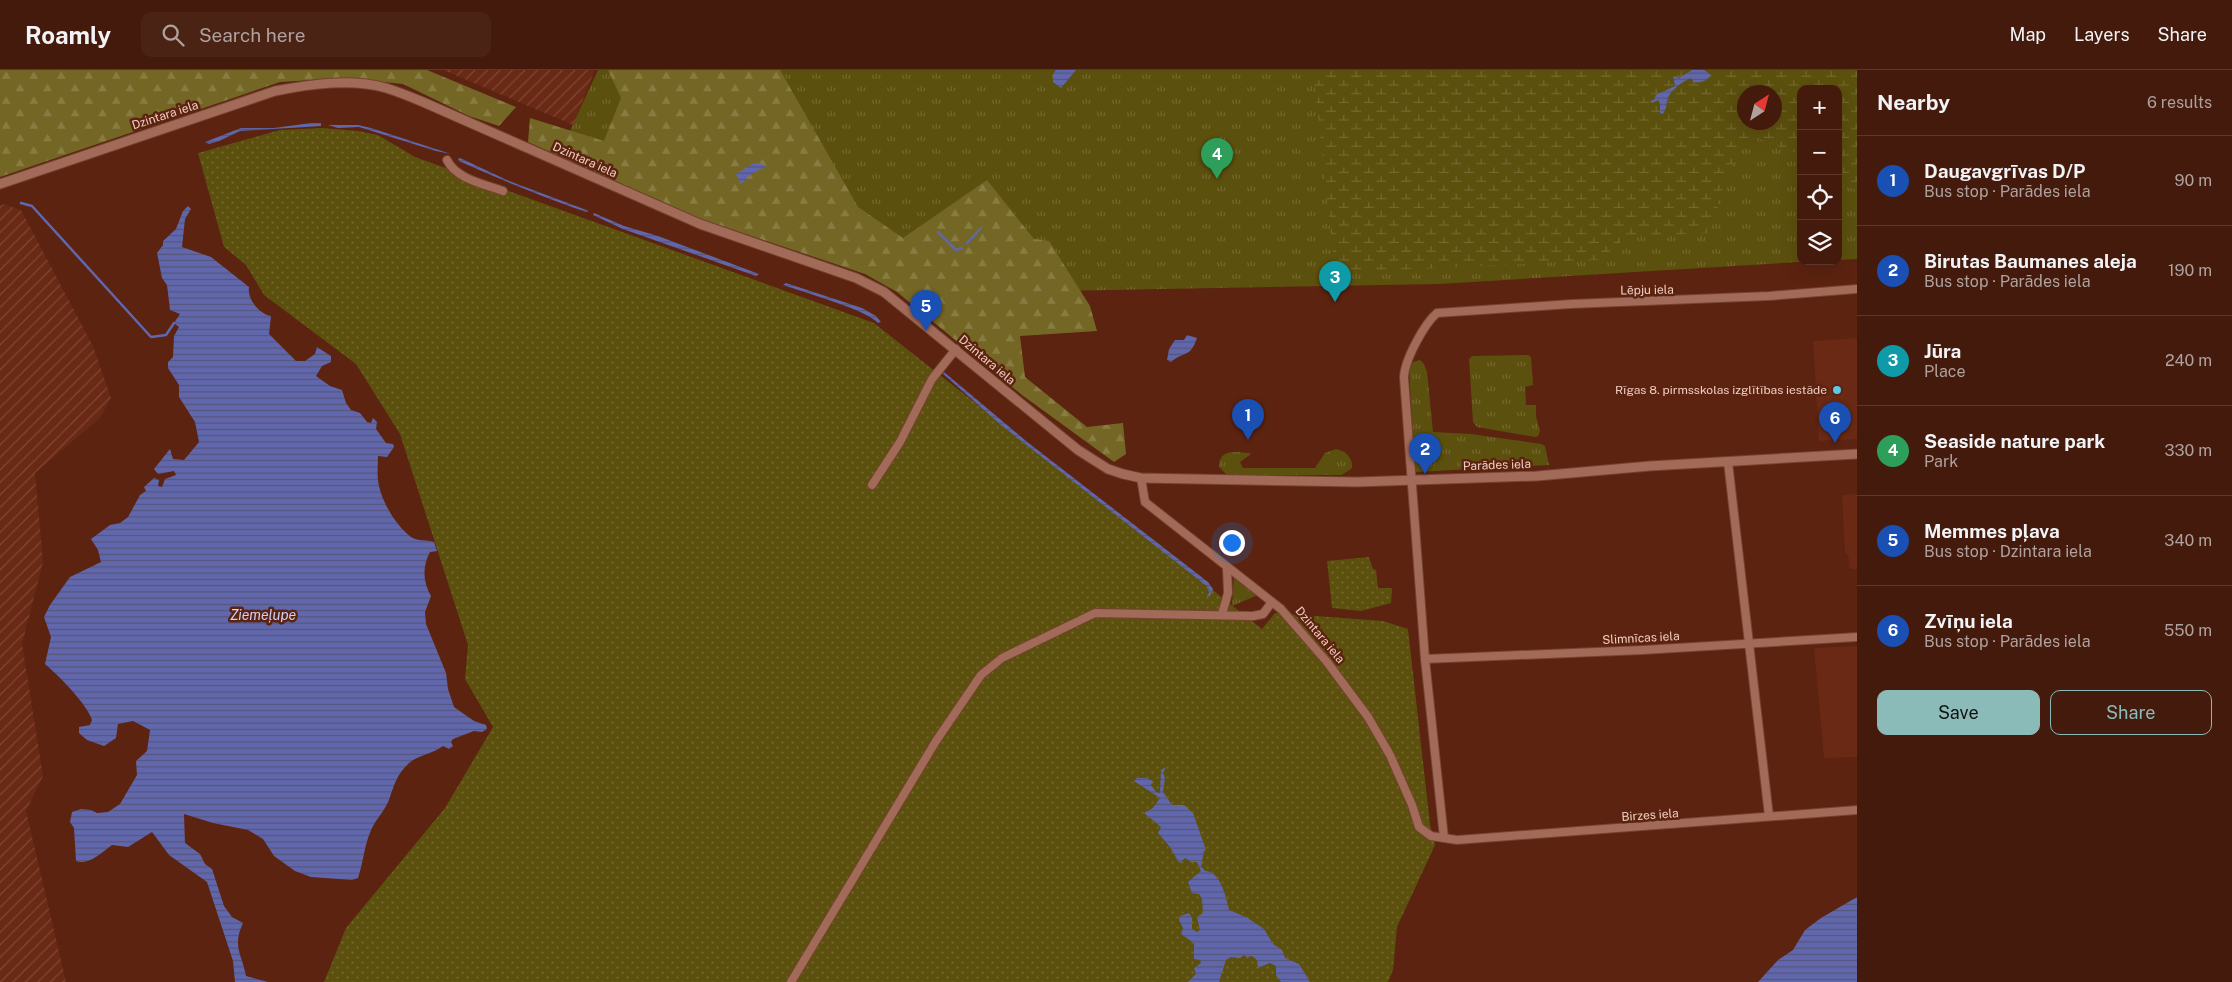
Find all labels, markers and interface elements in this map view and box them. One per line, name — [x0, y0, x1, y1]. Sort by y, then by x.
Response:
search box — [141, 12, 491, 57]
text: Roamly — [25, 21, 111, 49]
icon: search — [159, 21, 187, 49]
text: Search here — [199, 24, 306, 46]
text: Map — [2010, 24, 2046, 45]
text: Layers — [2074, 24, 2130, 45]
text: Share — [2158, 24, 2207, 45]
north arrow — [1737, 85, 1782, 130]
map controls — [1797, 85, 1842, 265]
button: + — [1797, 85, 1842, 130]
text: Nearby — [1877, 90, 1950, 115]
text: 6 results — [2147, 93, 2212, 112]
street label: Dzintara iela — [130, 98, 200, 132]
button: − — [1797, 130, 1842, 175]
pin: 4 — [1201, 138, 1233, 179]
street label: Dzintara iela — [551, 140, 619, 180]
text: Daugavgrīvas D/P — [1924, 160, 2085, 182]
text: 1 — [1890, 171, 1896, 190]
text: 90 m — [2175, 171, 2212, 190]
button: locate — [1797, 175, 1842, 220]
text: Bus stop · Parādes iela — [1924, 182, 2091, 201]
button: layers — [1797, 220, 1842, 265]
text: Birutas Baumanes aleja — [1924, 250, 2137, 272]
pin: 3 — [1319, 261, 1351, 302]
text: 2 — [1888, 261, 1898, 280]
text: 190 m — [2168, 261, 2212, 280]
text: Bus stop · Parādes iela — [1924, 272, 2091, 291]
street label: Lēpju iela — [1620, 283, 1674, 297]
pin: 5 — [910, 290, 942, 331]
street label: Dzintara iela — [956, 332, 1018, 388]
text: Jūra — [1924, 340, 1961, 362]
text: 3 — [1888, 351, 1898, 370]
text: 240 m — [2165, 351, 2212, 370]
text: Place — [1924, 362, 1966, 381]
place label: Rīgas 8. pirmsskolas izglītības iestāde — [1615, 383, 1827, 397]
marker: Rīgas 8. pirmsskolas izglītības iestāde — [1831, 384, 1843, 396]
pin: 1 — [1232, 399, 1264, 440]
pin: 6 — [1819, 402, 1851, 443]
text: Seaside nature park — [1924, 430, 2105, 452]
pin: 2 — [1409, 433, 1441, 474]
text: 4 — [1888, 441, 1898, 460]
text: 330 m — [2165, 441, 2212, 460]
text: Park — [1924, 452, 1958, 471]
street label: Parādes iela — [1463, 457, 1531, 473]
text: Memmes pļava — [1924, 520, 2060, 542]
your location — [1219, 530, 1245, 556]
text: 5 — [1888, 531, 1898, 550]
text: 340 m — [2164, 531, 2212, 550]
text: Bus stop · Dzintara iela — [1924, 542, 2092, 561]
street label: Dzintara iela — [1292, 604, 1348, 666]
water label: Ziemeļupe — [230, 607, 296, 623]
text: Zvīņu iela — [1924, 610, 2013, 632]
text: 6 — [1888, 621, 1898, 640]
text: 550 m — [2164, 621, 2212, 640]
street label: Slimnīcas iela — [1602, 629, 1680, 647]
text: Bus stop · Parādes iela — [1924, 632, 2091, 651]
button: Save — [1877, 690, 2040, 735]
button: Share — [2050, 690, 2212, 735]
street label: Birzes iela — [1621, 806, 1679, 824]

